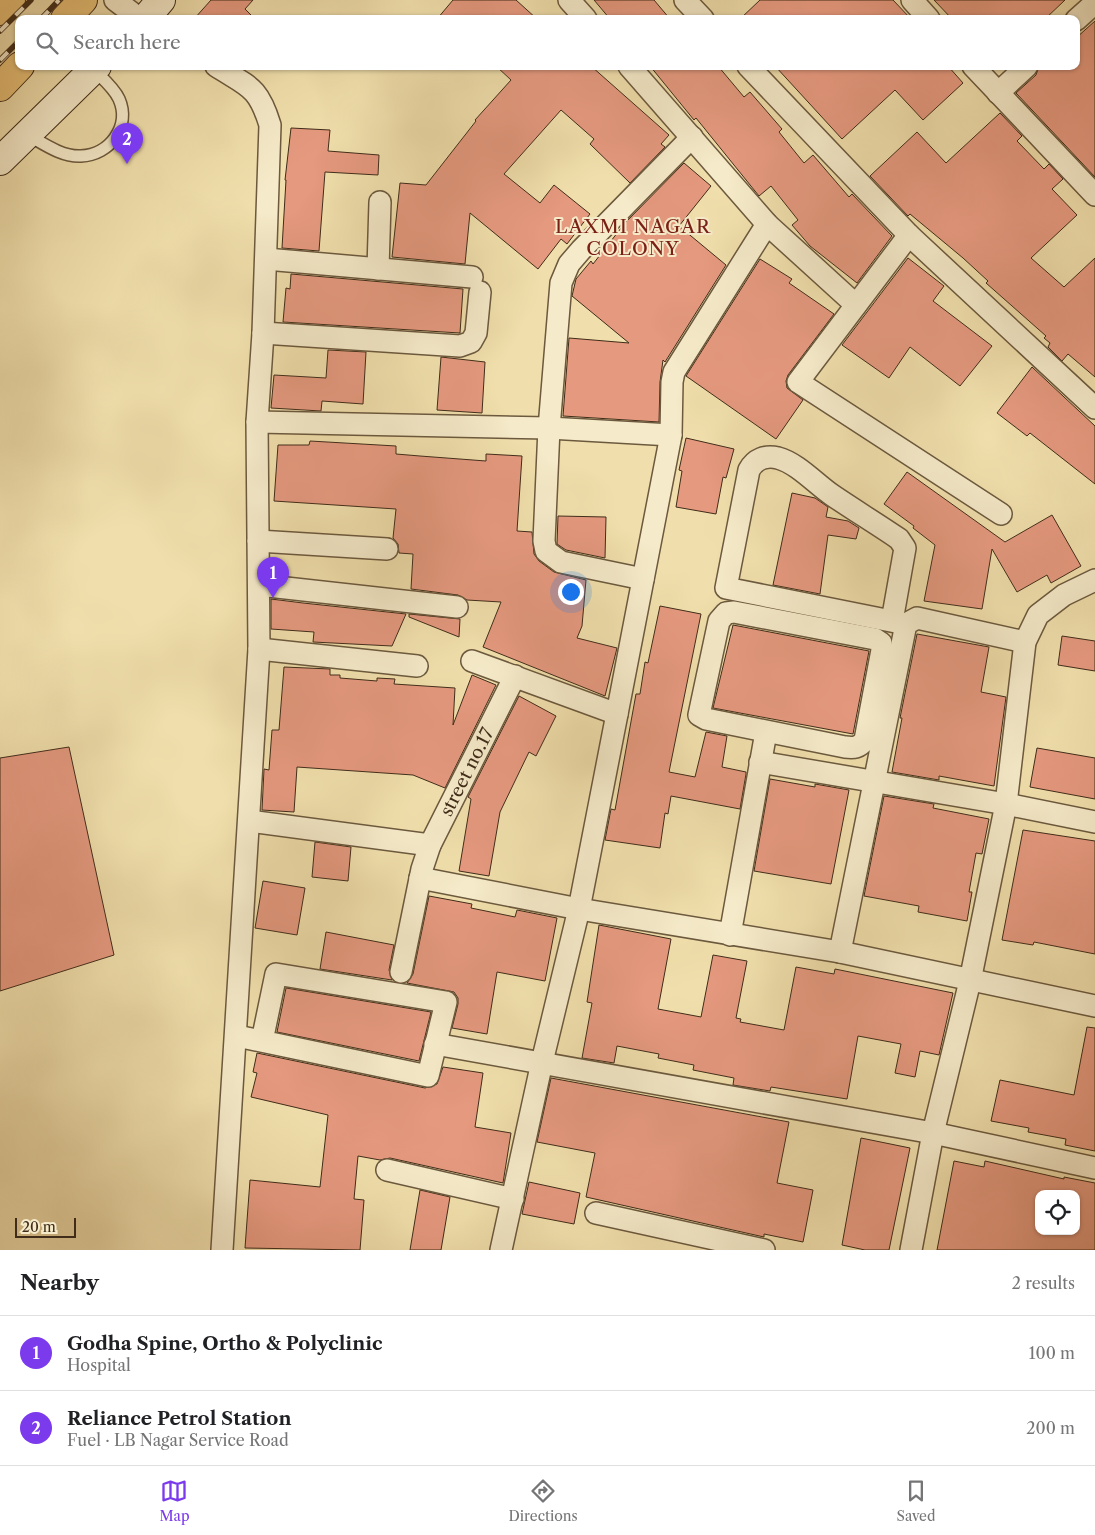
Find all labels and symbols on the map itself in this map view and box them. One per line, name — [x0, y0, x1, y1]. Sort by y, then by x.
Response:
pin: 2 — [111, 123, 143, 164]
district label: LAXMI NAGAR COLONY — [555, 215, 711, 260]
pin: 1 — [257, 557, 289, 598]
your location — [558, 579, 584, 605]
street label: street no.17 — [435, 724, 499, 820]
scale bar — [15, 1215, 76, 1238]

